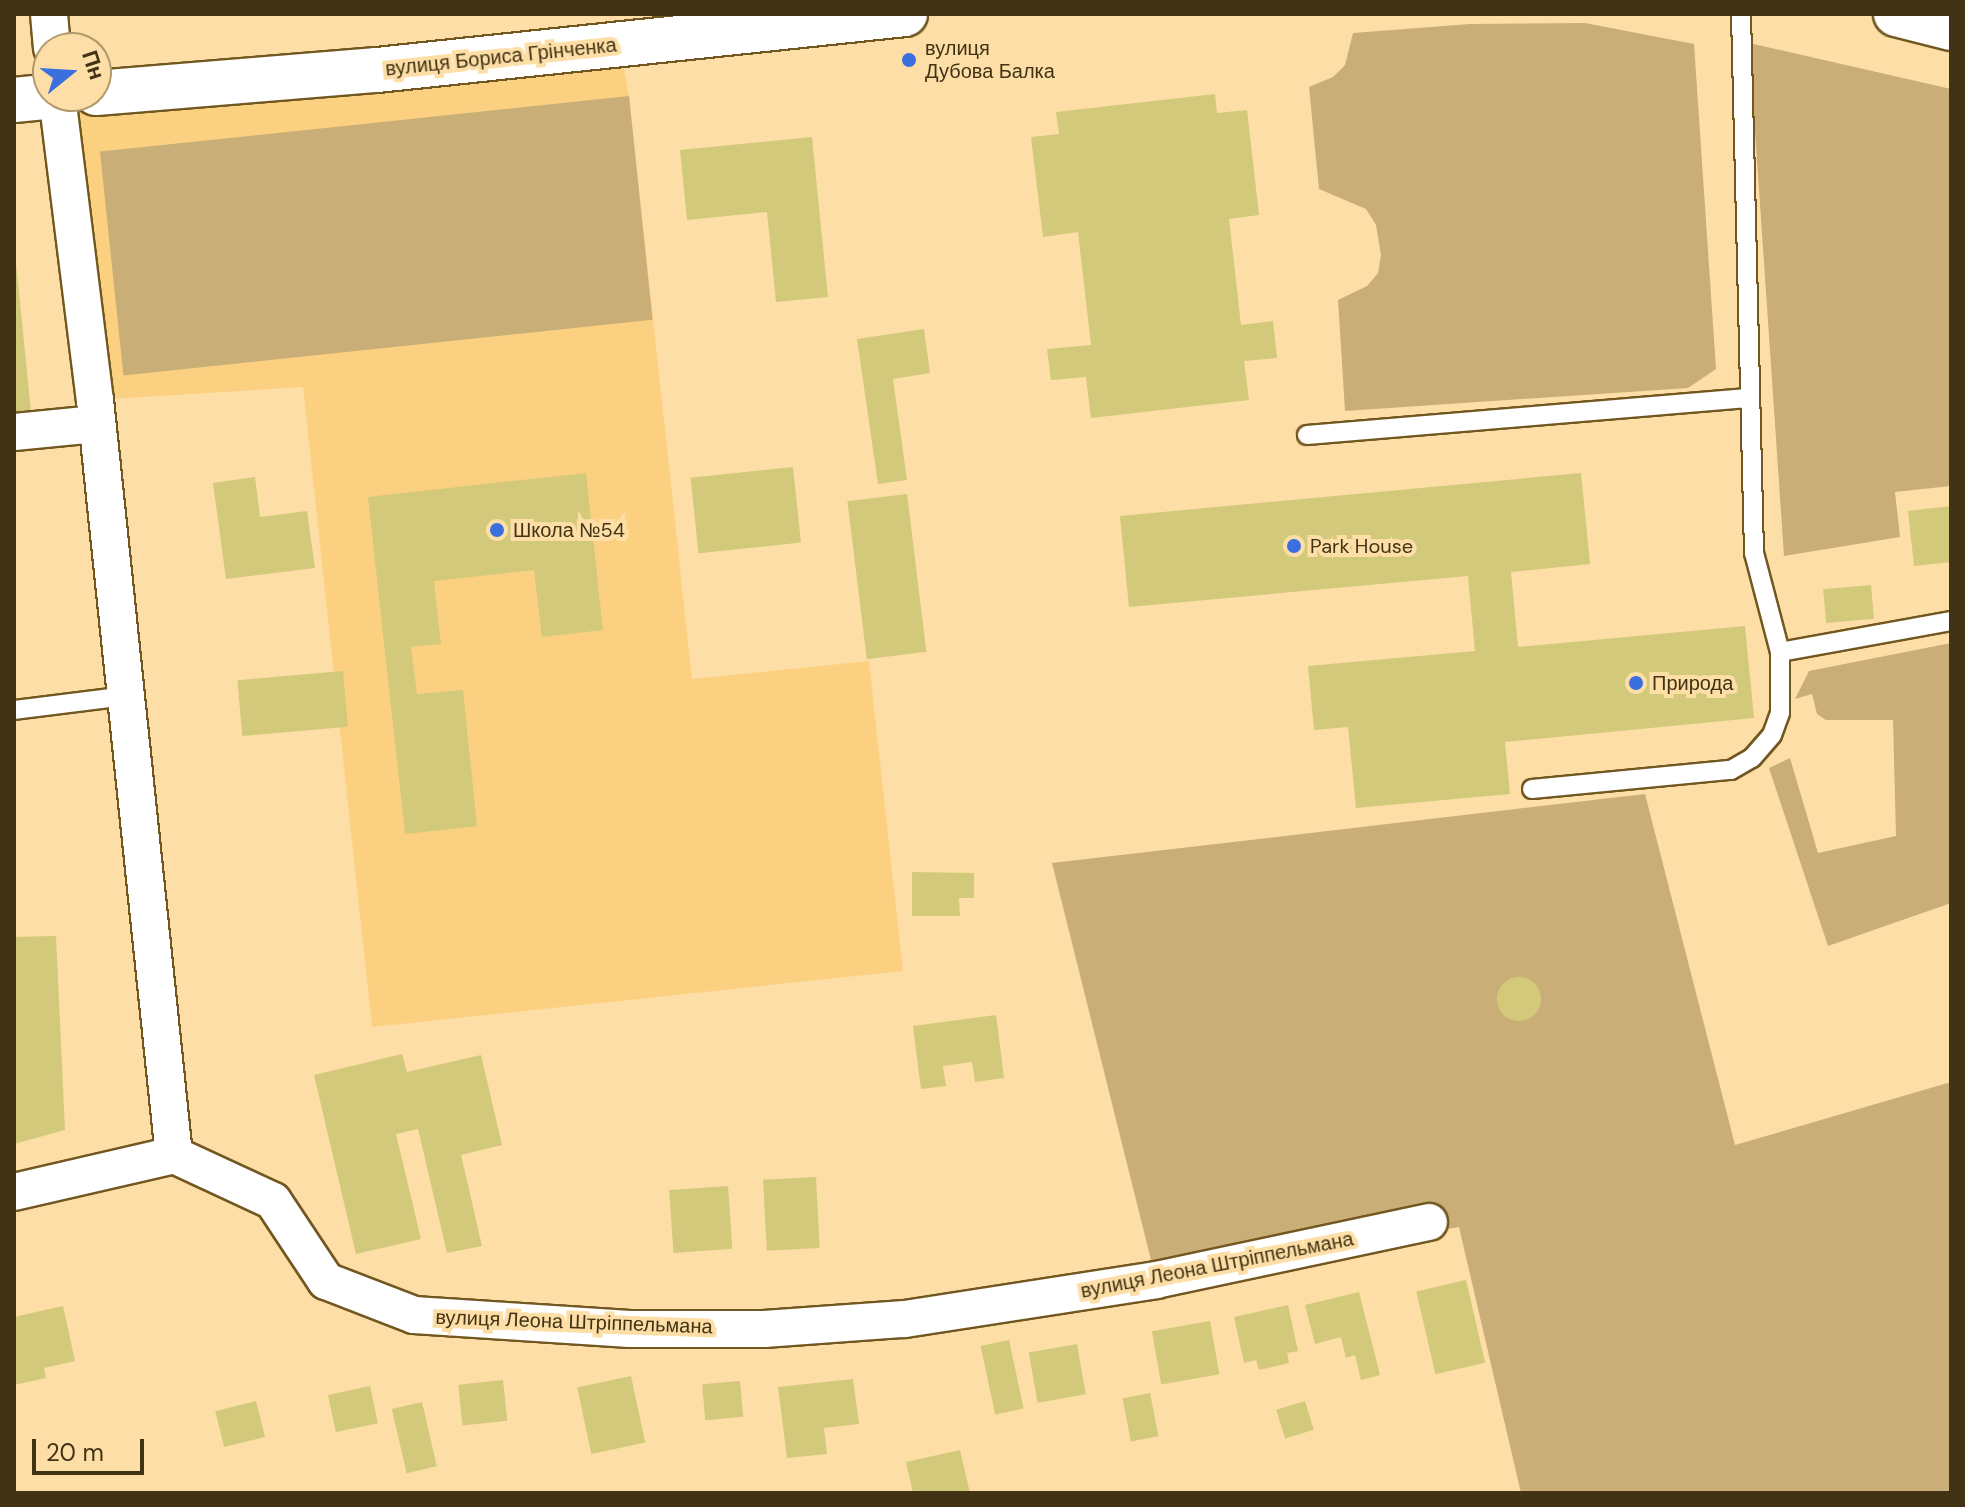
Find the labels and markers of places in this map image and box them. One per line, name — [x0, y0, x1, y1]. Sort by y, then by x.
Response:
place label: вулиця Дубова Балка — [925, 36, 1055, 83]
marker: вулиця Дубова Балка — [900, 51, 918, 69]
place label: Школа №54 — [513, 518, 625, 542]
marker: Школа №54 — [488, 521, 506, 539]
place label: Park House — [1310, 534, 1413, 558]
marker: Park House — [1285, 537, 1303, 555]
place label: Природа — [1652, 671, 1733, 695]
marker: Природа — [1627, 674, 1645, 692]

